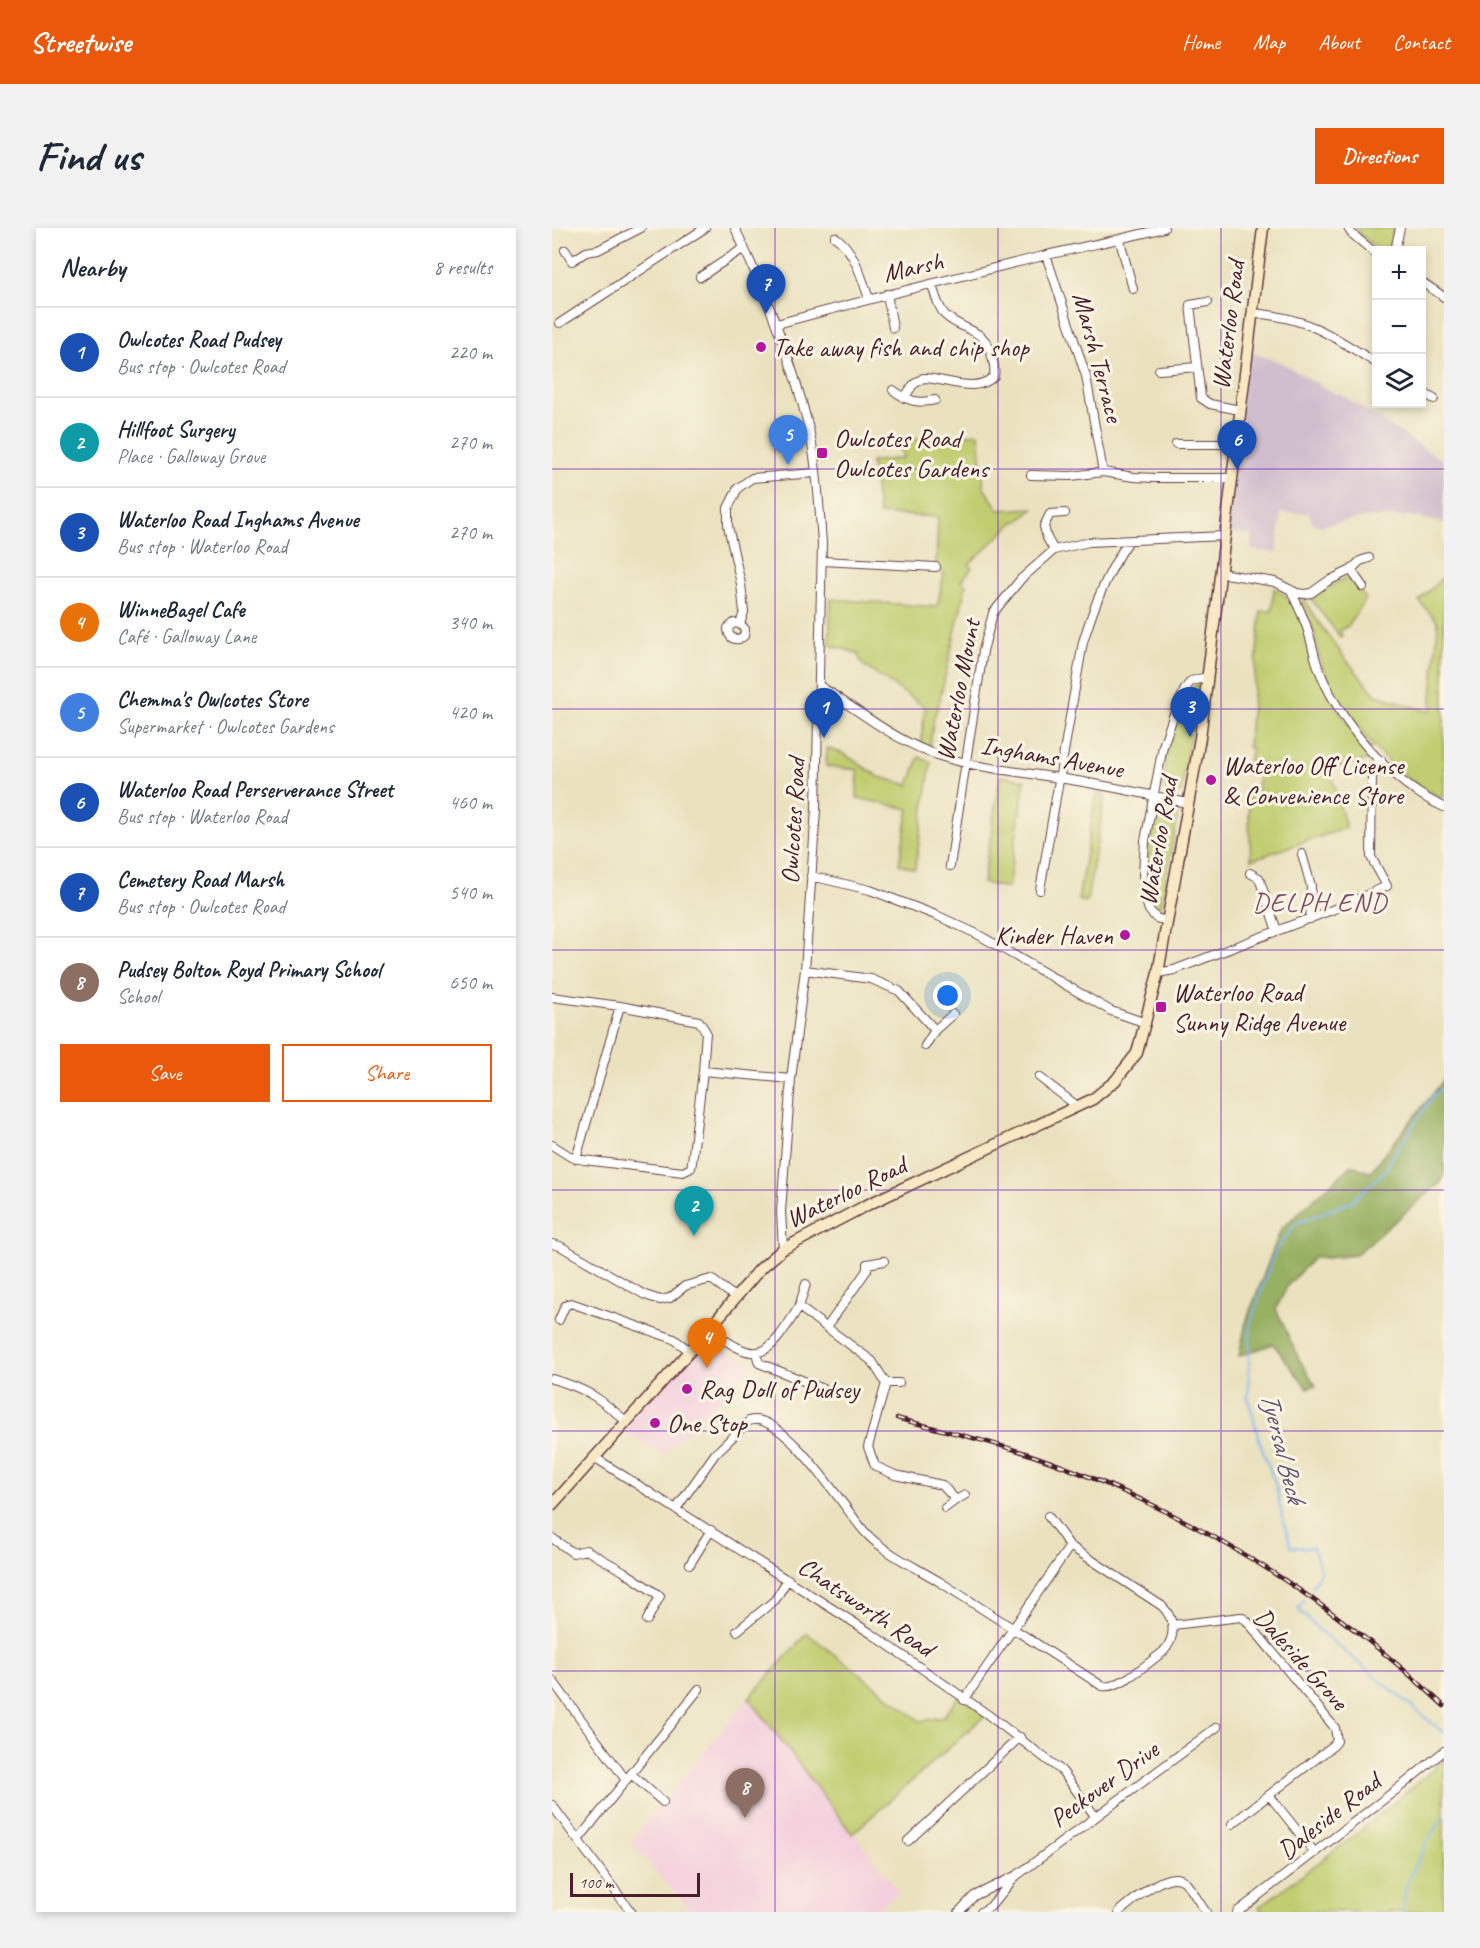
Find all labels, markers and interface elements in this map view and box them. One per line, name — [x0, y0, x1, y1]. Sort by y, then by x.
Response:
text: Streetwise — [30, 25, 131, 60]
text: Home — [1182, 29, 1220, 55]
text: Map — [1253, 29, 1285, 55]
text: About — [1318, 29, 1360, 55]
text: Contact — [1393, 29, 1450, 55]
button: Directions — [1315, 128, 1444, 184]
text: Find us — [36, 130, 141, 183]
street label: Marsh — [880, 244, 947, 290]
map controls — [1372, 246, 1426, 408]
button: + — [1372, 246, 1426, 300]
text: Nearby — [60, 251, 125, 284]
text: 8 results — [433, 255, 492, 280]
street label: Waterloo Road — [1204, 255, 1253, 391]
pin: 7 — [746, 264, 786, 314]
street label: Marsh Terrace — [1065, 289, 1132, 428]
button: − — [1372, 300, 1426, 354]
text: Owlcotes Road Pudsey — [117, 326, 281, 354]
place label: Take away fish and chip shop — [773, 331, 1030, 364]
text: 1 — [75, 340, 84, 365]
text: 220 m — [449, 340, 492, 365]
marker: Take away fish and chip shop — [754, 340, 768, 354]
text: Bus stop · Owlcotes Road — [117, 354, 285, 379]
button: layers — [1372, 354, 1426, 408]
text: Hillfoot Surgery — [117, 416, 234, 444]
pin: 5 — [768, 416, 808, 465]
pin: 6 — [1218, 420, 1256, 470]
place label: Owlcotes Road Owlcotes Gardens — [834, 422, 990, 485]
text: 2 — [75, 430, 84, 455]
text: 270 m — [449, 430, 492, 455]
text: Place · Galloway Grove — [117, 444, 265, 469]
marker: Owlcotes Road Owlcotes Gardens — [815, 446, 829, 460]
text: Waterloo Road Inghams Avenue — [117, 506, 359, 534]
text: 3 — [75, 520, 84, 545]
text: 270 m — [449, 520, 492, 545]
text: Bus stop · Waterloo Road — [117, 534, 287, 559]
text: WinneBagel Cafe — [117, 596, 245, 624]
text: 4 — [75, 610, 84, 635]
text: 340 m — [449, 610, 492, 635]
street label: Waterloo Mount — [928, 614, 988, 764]
text: Café · Galloway Lane — [117, 624, 256, 649]
text: Chemma's Owlcotes Store — [117, 686, 308, 714]
pin: 1 — [804, 688, 844, 738]
pin: 3 — [1170, 688, 1210, 737]
text: 5 — [75, 700, 84, 725]
text: 420 m — [449, 700, 492, 725]
text: Supermarket · Owlcotes Gardens — [117, 714, 334, 739]
street label: Inghams Avenue — [978, 728, 1128, 786]
place label: Waterloo Off License & Convenience Store — [1223, 749, 1406, 812]
street label: Owlcotes Road — [773, 753, 813, 885]
street label: Waterloo Road — [1131, 771, 1186, 908]
marker: Waterloo Off License & Convenience Store — [1204, 773, 1218, 787]
text: Waterloo Road Perserverance Street — [117, 776, 393, 804]
text: 6 — [75, 790, 84, 815]
text: 460 m — [449, 790, 492, 815]
text: Bus stop · Waterloo Road — [117, 804, 287, 829]
text: Cemetery Road Marsh — [117, 866, 284, 894]
text: 7 — [75, 880, 84, 905]
text: 540 m — [449, 880, 492, 905]
district label: DELPH END — [1252, 885, 1389, 919]
text: Bus stop · Owlcotes Road — [117, 894, 285, 919]
place label: Kinder Haven — [995, 919, 1113, 952]
marker: Kinder Haven — [1118, 928, 1132, 942]
text: Pudsey Bolton Royd Primary School — [117, 956, 381, 984]
text: 8 — [75, 970, 84, 995]
text: 650 m — [449, 970, 492, 995]
place label: Waterloo Road Sunny Ridge Avenue — [1173, 976, 1347, 1039]
your location — [933, 981, 962, 1010]
text: School — [117, 984, 160, 1009]
marker: Waterloo Road Sunny Ridge Avenue — [1154, 1000, 1168, 1014]
button: Save — [60, 1044, 270, 1102]
button: Share — [282, 1044, 492, 1102]
street label: Waterloo Road — [781, 1147, 915, 1235]
pin: 2 — [674, 1186, 714, 1236]
pin: 4 — [688, 1318, 726, 1368]
place label: Rag Doll of Pudsey — [699, 1373, 861, 1406]
marker: Rag Doll of Pudsey — [680, 1382, 694, 1396]
water label: Tyersal Beck — [1253, 1388, 1314, 1511]
place label: One Stop — [667, 1407, 749, 1440]
marker: One Stop — [648, 1416, 662, 1430]
street label: Chatsworth Road — [792, 1550, 943, 1667]
street label: Daleside Grove — [1247, 1601, 1357, 1718]
street label: Peckover Drive — [1043, 1732, 1166, 1835]
street label: Daleside Road — [1271, 1763, 1390, 1866]
pin: 8 — [726, 1768, 764, 1818]
scale bar — [570, 1870, 700, 1898]
text: 100 m — [579, 1873, 613, 1893]

